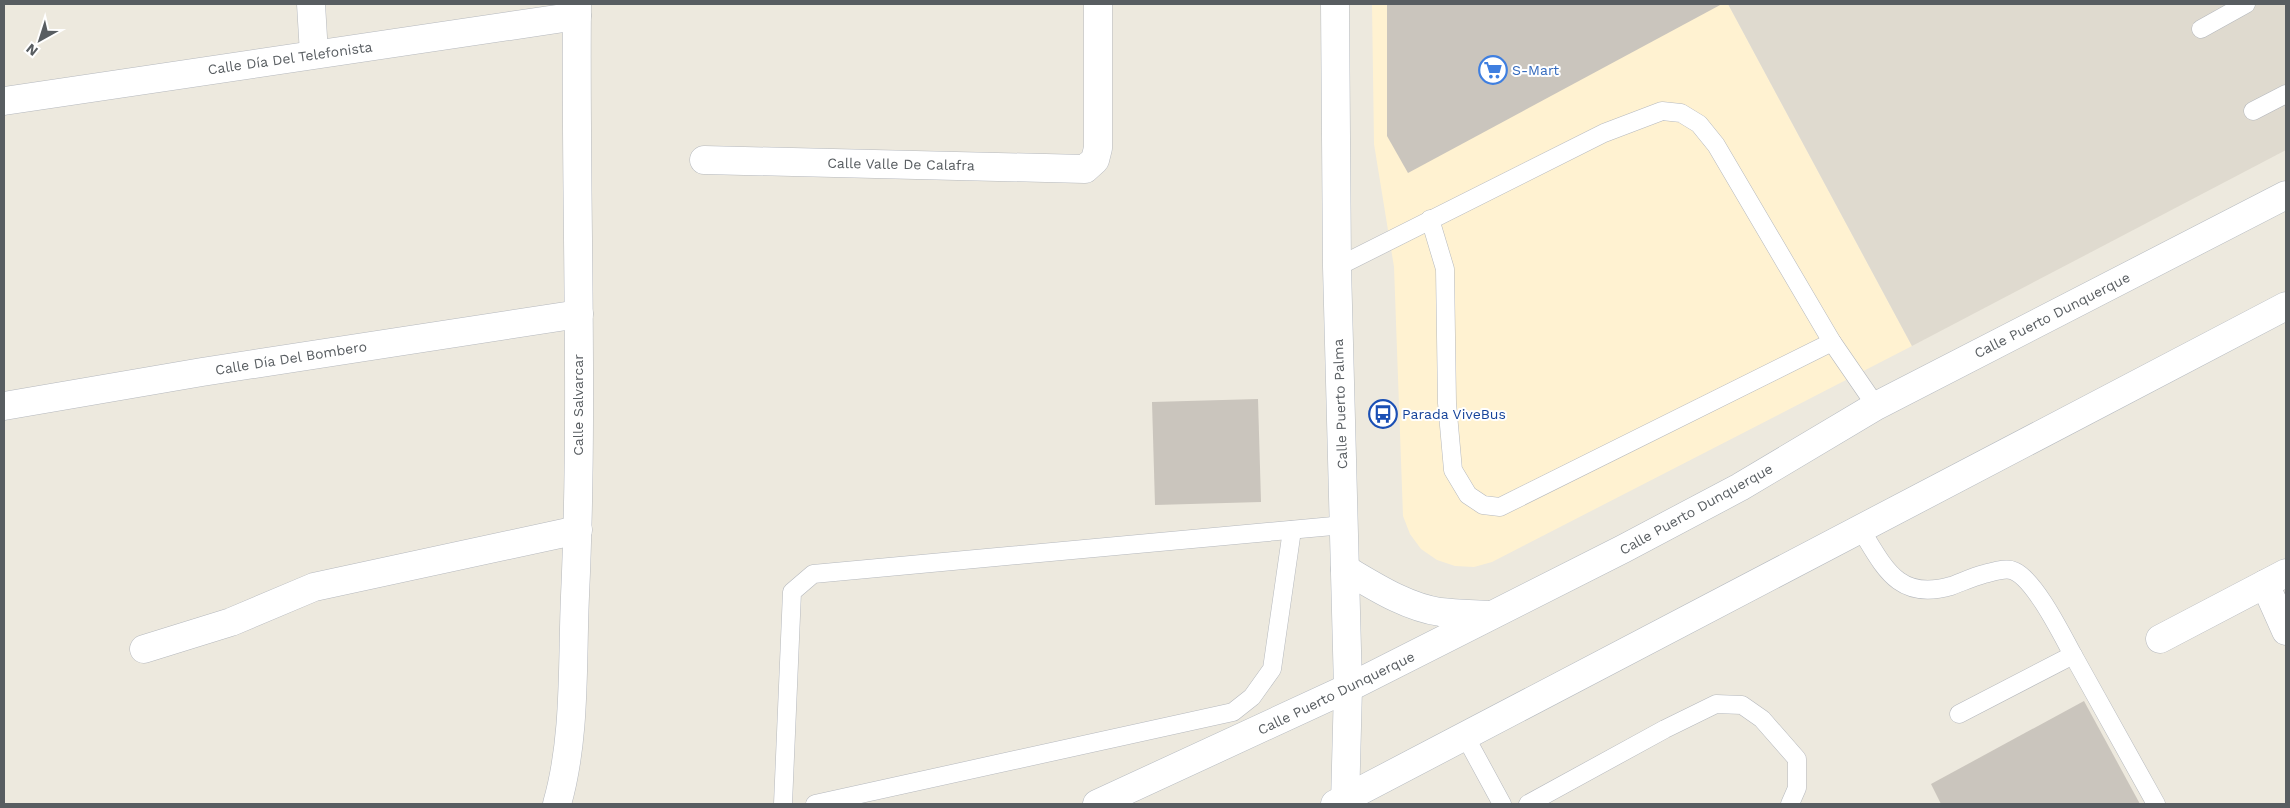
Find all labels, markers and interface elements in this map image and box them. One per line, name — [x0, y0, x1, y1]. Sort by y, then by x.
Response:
north arrow — [15, 15, 65, 65]
street label: Calle Día Del Telefonista — [207, 39, 373, 77]
text: N — [23, 41, 41, 60]
supermarket icon: S-Mart — [1478, 55, 1508, 85]
place label: S-Mart — [1512, 62, 1559, 78]
street label: Calle Valle De Calafra — [827, 155, 975, 173]
street label: Calle Puerto Dunquerque — [1972, 269, 2132, 361]
street label: Calle Día Del Bombero — [214, 338, 368, 378]
street label: Calle Puerto Palma — [1330, 338, 1350, 470]
street label: Calle Salvarcar — [570, 354, 586, 456]
bus stop icon: Parada ViveBus — [1368, 399, 1398, 429]
place label: Parada ViveBus — [1402, 406, 1506, 422]
street label: Calle Puerto Dunquerque — [1617, 460, 1775, 558]
street label: Calle Puerto Dunquerque — [1255, 648, 1417, 738]

